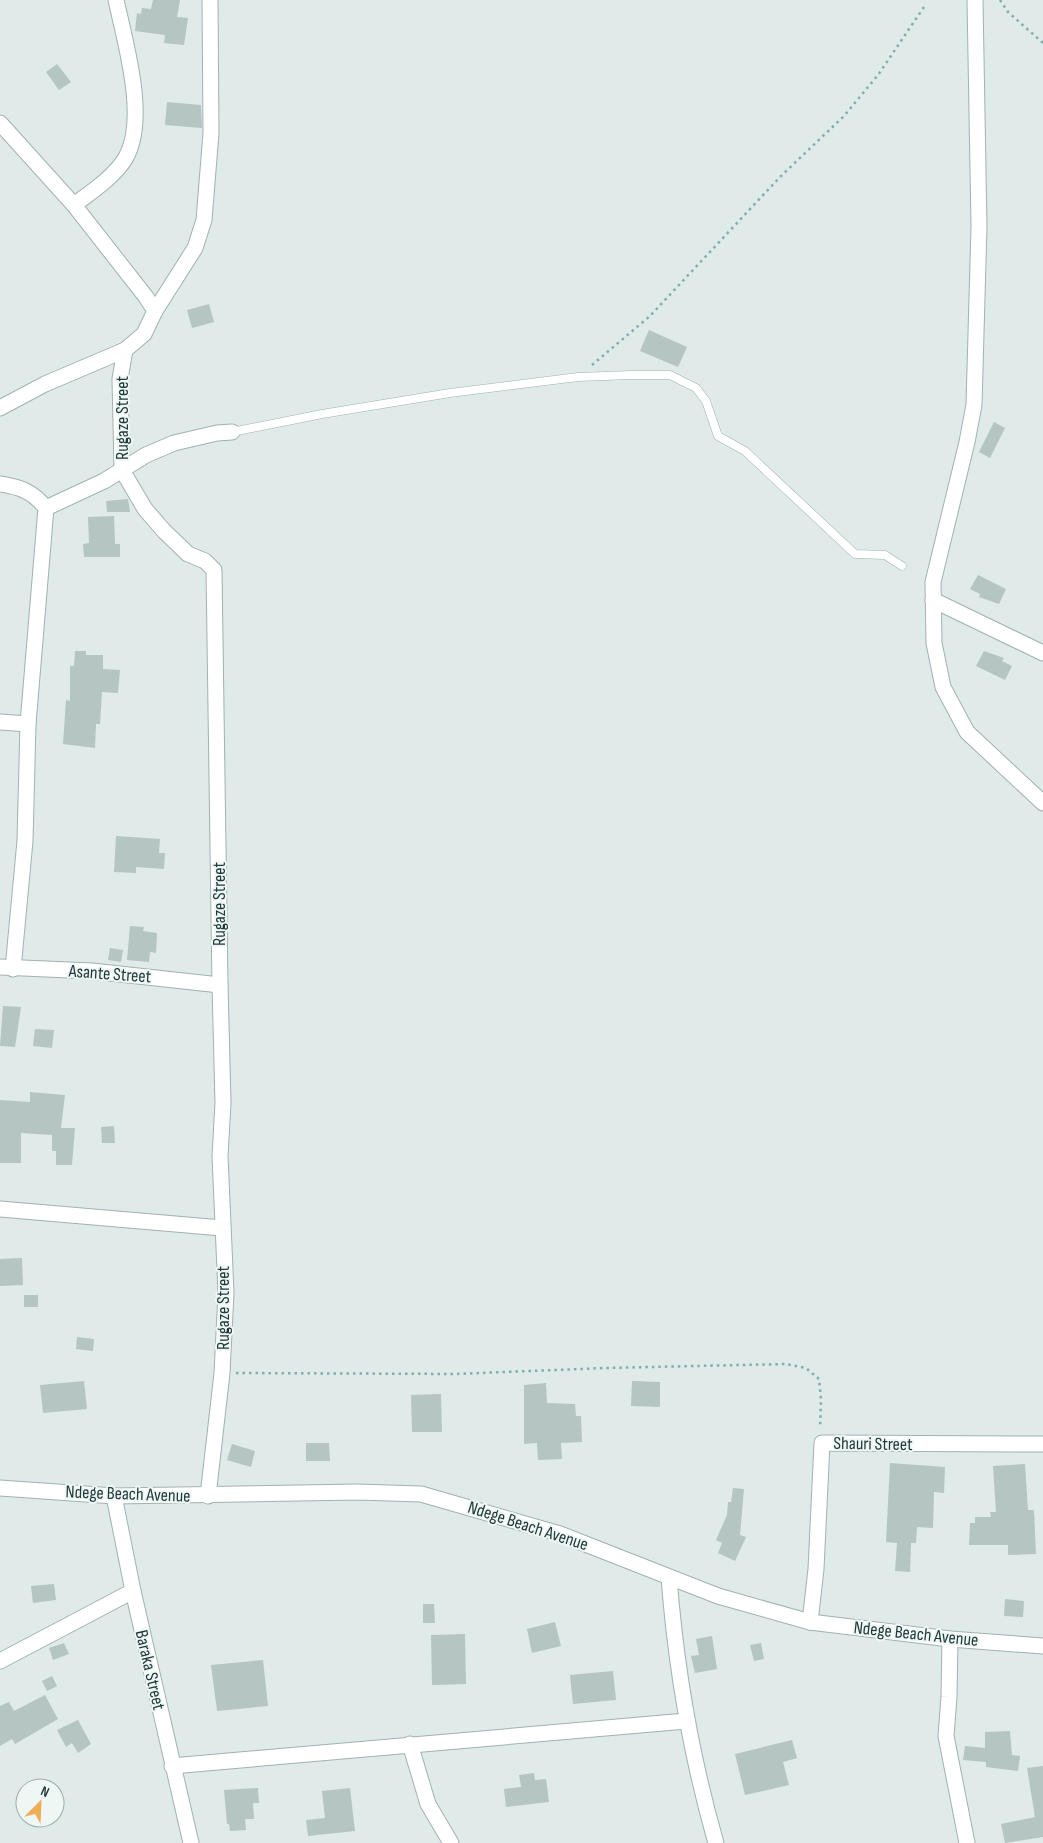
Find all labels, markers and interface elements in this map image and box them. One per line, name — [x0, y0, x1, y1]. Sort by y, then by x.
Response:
street label: Rugaze Street — [112, 375, 133, 460]
street label: Rugaze Street — [209, 861, 230, 946]
street label: Asante Street — [67, 961, 152, 987]
street label: Rugaze Street — [213, 1265, 234, 1350]
street label: Shauri Street — [833, 1433, 913, 1455]
street label: Ndege Beach Avenue — [65, 1481, 191, 1507]
street label: Ndege Beach Avenue — [465, 1497, 591, 1555]
street label: Ndege Beach Avenue — [853, 1617, 979, 1651]
street label: Baraka Street — [131, 1628, 170, 1713]
north arrow — [15, 1778, 65, 1828]
text: N — [38, 1782, 52, 1801]

